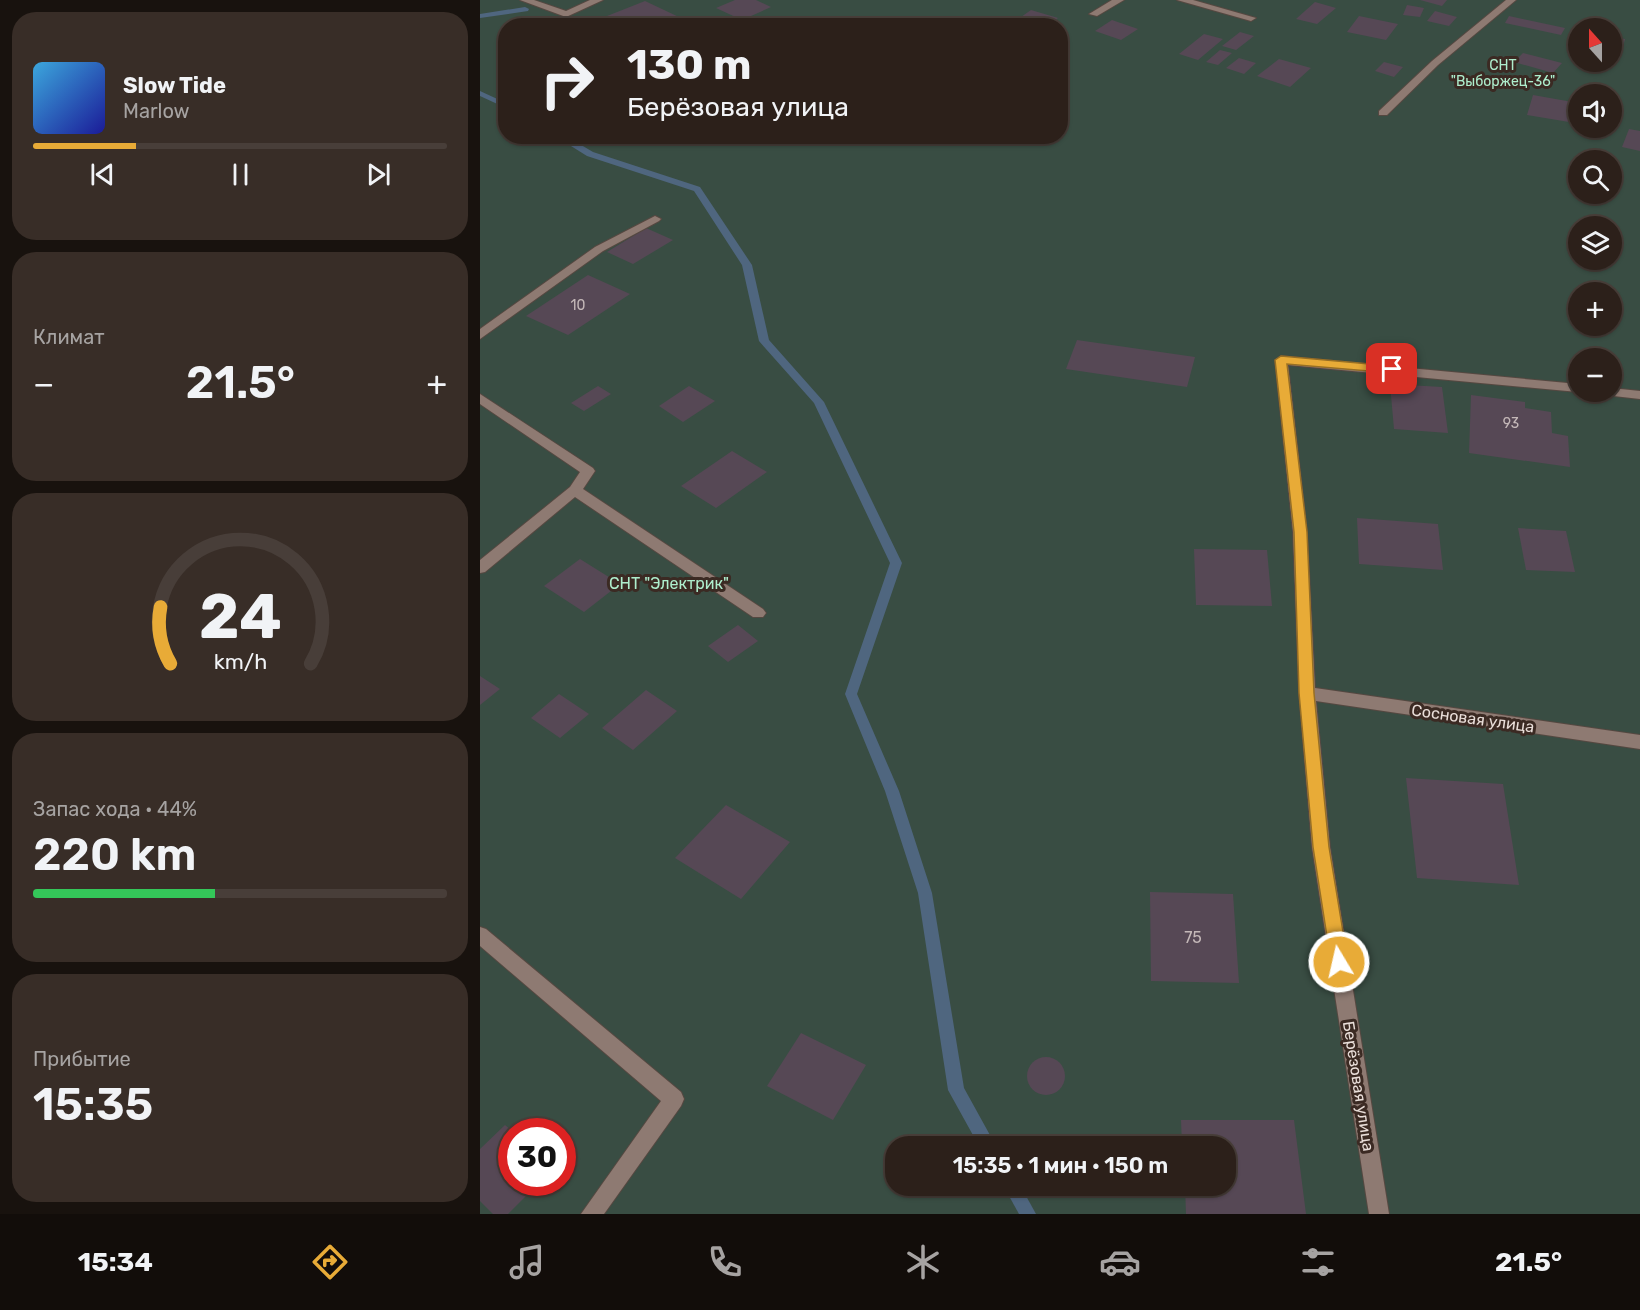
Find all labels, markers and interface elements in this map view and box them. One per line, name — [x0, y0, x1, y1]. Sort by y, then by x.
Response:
north arrow — [1568, 18, 1622, 72]
map controls — [1568, 18, 1622, 402]
text: 130 m — [627, 40, 752, 90]
icon: right — [528, 42, 606, 120]
park label: СНТ "Выборжец-36" — [1451, 57, 1555, 90]
text: Slow Tide — [123, 72, 226, 99]
button: sound — [1568, 84, 1622, 138]
text: Берёзовая улица — [627, 91, 849, 123]
text: Marlow — [123, 99, 190, 123]
button: search — [1568, 150, 1622, 204]
icon: previous — [86, 158, 119, 191]
icon: pause — [224, 158, 257, 191]
icon: next — [362, 158, 395, 191]
button: layers — [1568, 216, 1622, 270]
button: + — [1568, 282, 1622, 336]
house number: 10 — [571, 297, 586, 314]
text: Климат — [33, 325, 105, 349]
pin — [1366, 343, 1417, 394]
button: − — [1568, 348, 1622, 402]
icon: arrive — [1375, 352, 1408, 385]
text: 21.5° — [186, 356, 295, 409]
text: − — [33, 364, 54, 403]
text: + — [426, 364, 447, 403]
house number: 93 — [1503, 415, 1519, 432]
park label: СНТ "Электрик" — [609, 574, 729, 593]
text: 24 — [199, 580, 281, 654]
text: km/h — [213, 649, 267, 674]
street label: Сосновая улица — [1410, 700, 1536, 737]
text: Запас хода · 44% — [33, 797, 197, 821]
text: 220 km — [33, 828, 197, 881]
house number: 75 — [1184, 928, 1202, 947]
position arrow — [1307, 930, 1371, 994]
street label: Берёзовая улица — [1339, 1020, 1378, 1153]
text: Прибытие — [33, 1047, 131, 1071]
text: 15:35 — [33, 1078, 153, 1131]
speed limit sign: 30 — [498, 1118, 576, 1196]
text: 15:35 · 1 мин · 150 m — [953, 1152, 1168, 1179]
icon: directions — [309, 1241, 351, 1283]
icon: music — [506, 1241, 548, 1283]
icon: phone — [704, 1241, 746, 1283]
icon: climate — [902, 1241, 944, 1283]
icon: car — [1099, 1241, 1141, 1283]
icon: filters — [1297, 1241, 1339, 1283]
text: 15:34 — [78, 1246, 153, 1278]
text: 21.5° — [1495, 1246, 1562, 1278]

